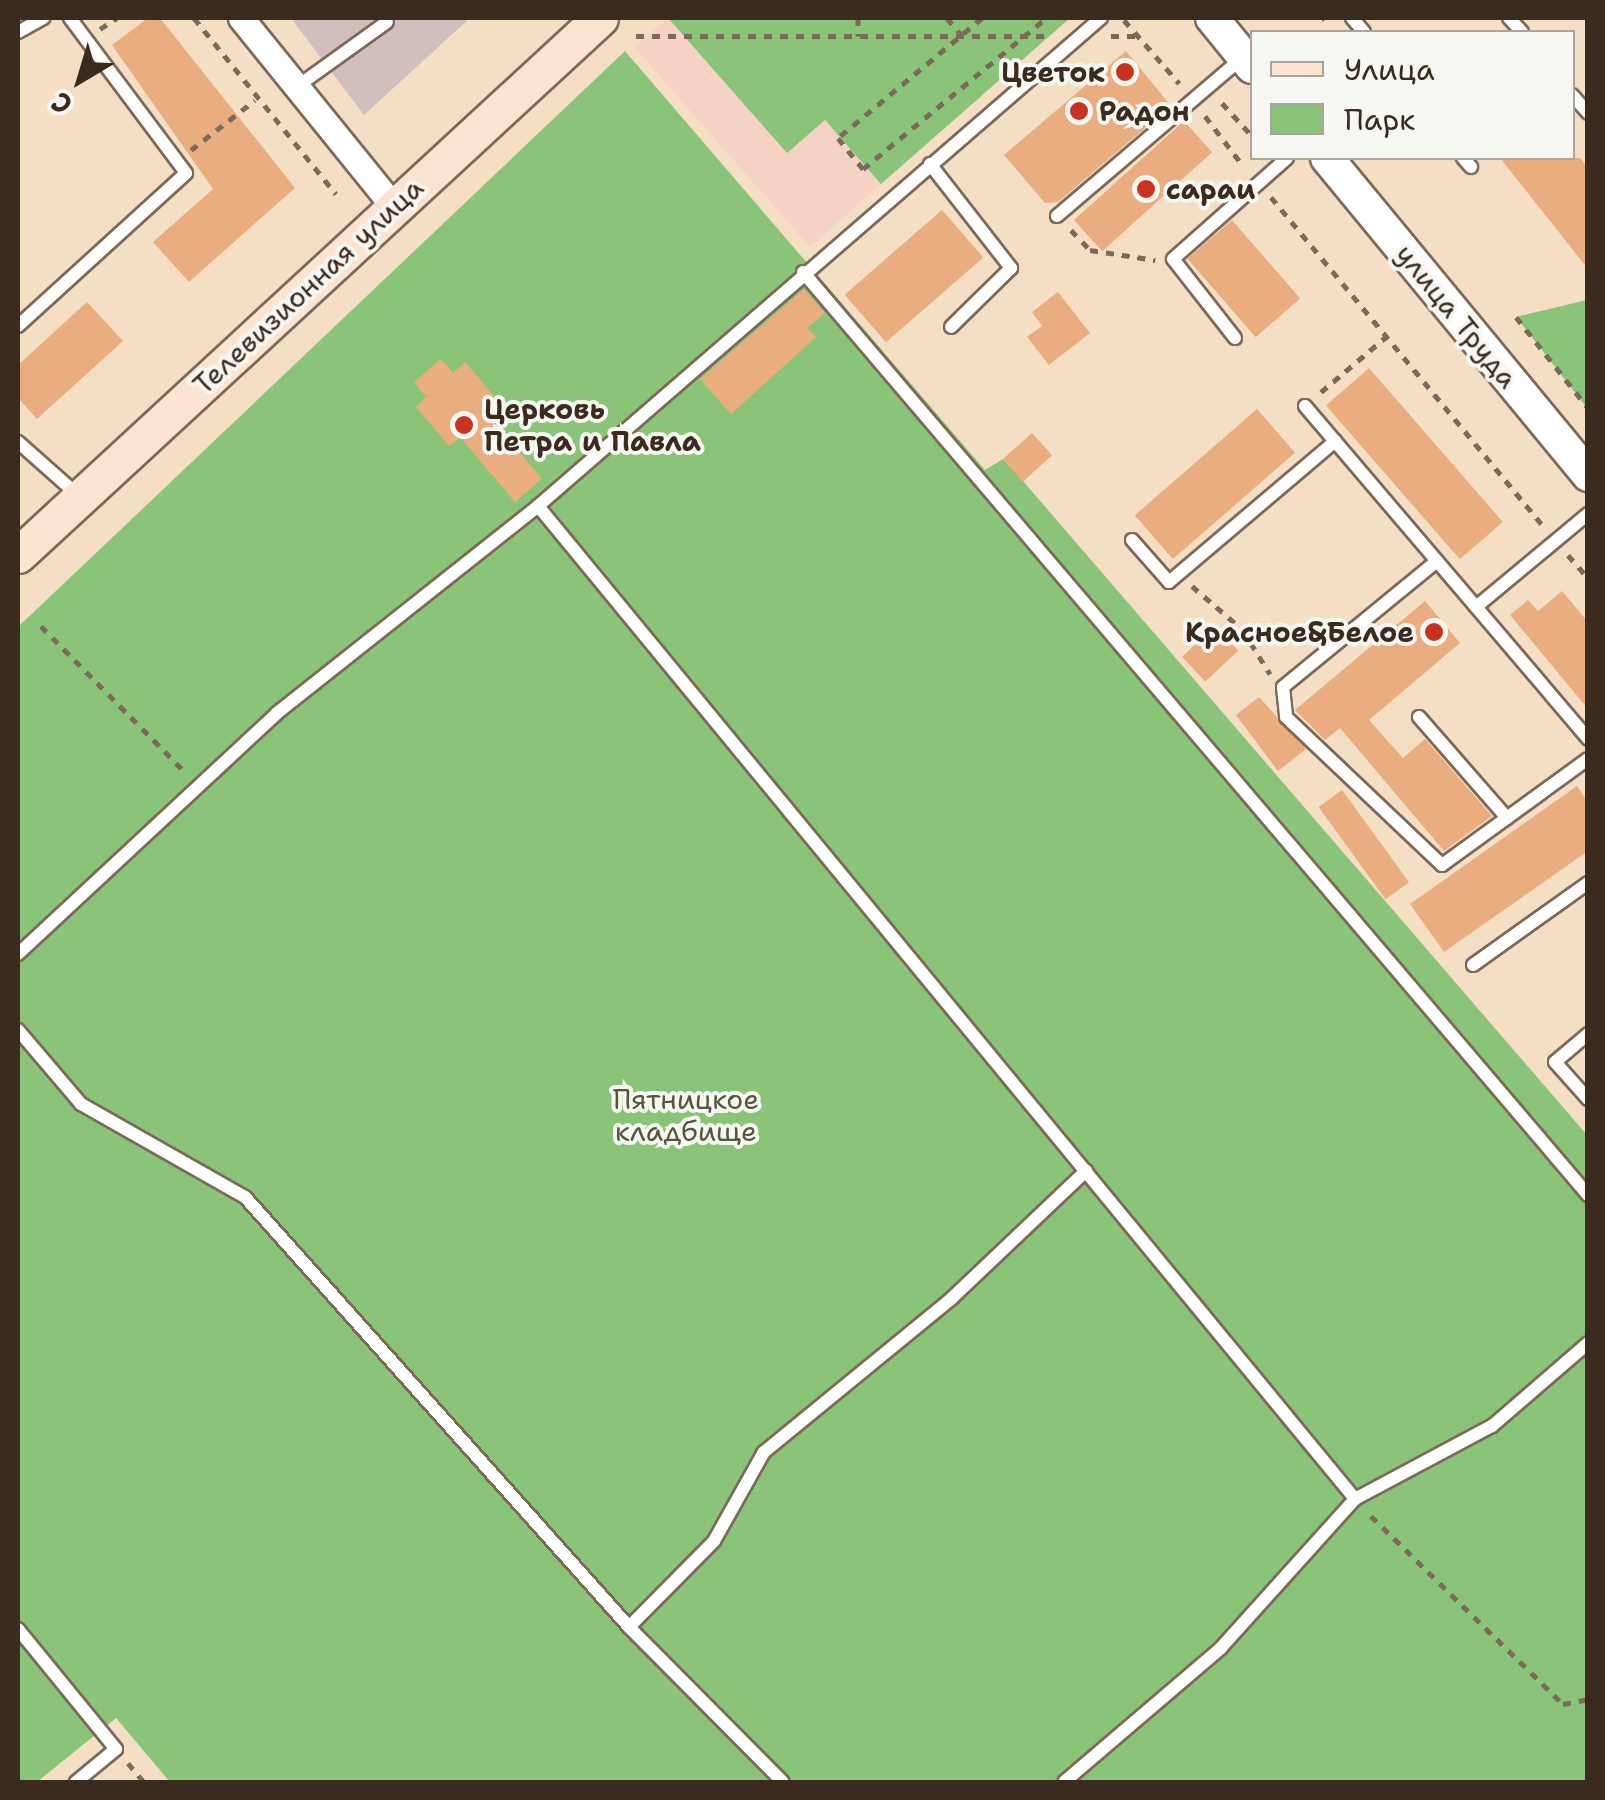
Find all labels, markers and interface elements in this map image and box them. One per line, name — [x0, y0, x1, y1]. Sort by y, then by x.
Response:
north arrow — [30, 30, 130, 130]
legend — [1250, 30, 1575, 160]
text: Улица — [1344, 49, 1435, 90]
place label: Цветок — [1001, 55, 1105, 89]
marker: Цветок — [1114, 61, 1136, 83]
text: С — [43, 83, 80, 124]
place label: Радон — [1099, 94, 1190, 128]
text: Парк — [1344, 99, 1415, 140]
marker: Радон — [1068, 100, 1090, 122]
street label: Телевизионная улица — [186, 171, 430, 401]
place label: сараи — [1166, 172, 1255, 206]
marker: сараи — [1135, 178, 1157, 200]
street label: улица Труда — [1389, 237, 1525, 395]
place label: Церковь Петра и Павла — [484, 392, 701, 458]
marker: Церковь Петра и Павла — [453, 414, 475, 436]
place label: Красное&Белое — [1185, 615, 1414, 649]
marker: Красное&Белое — [1423, 621, 1445, 643]
park label: Пятницкое кладбище — [613, 1082, 759, 1148]

